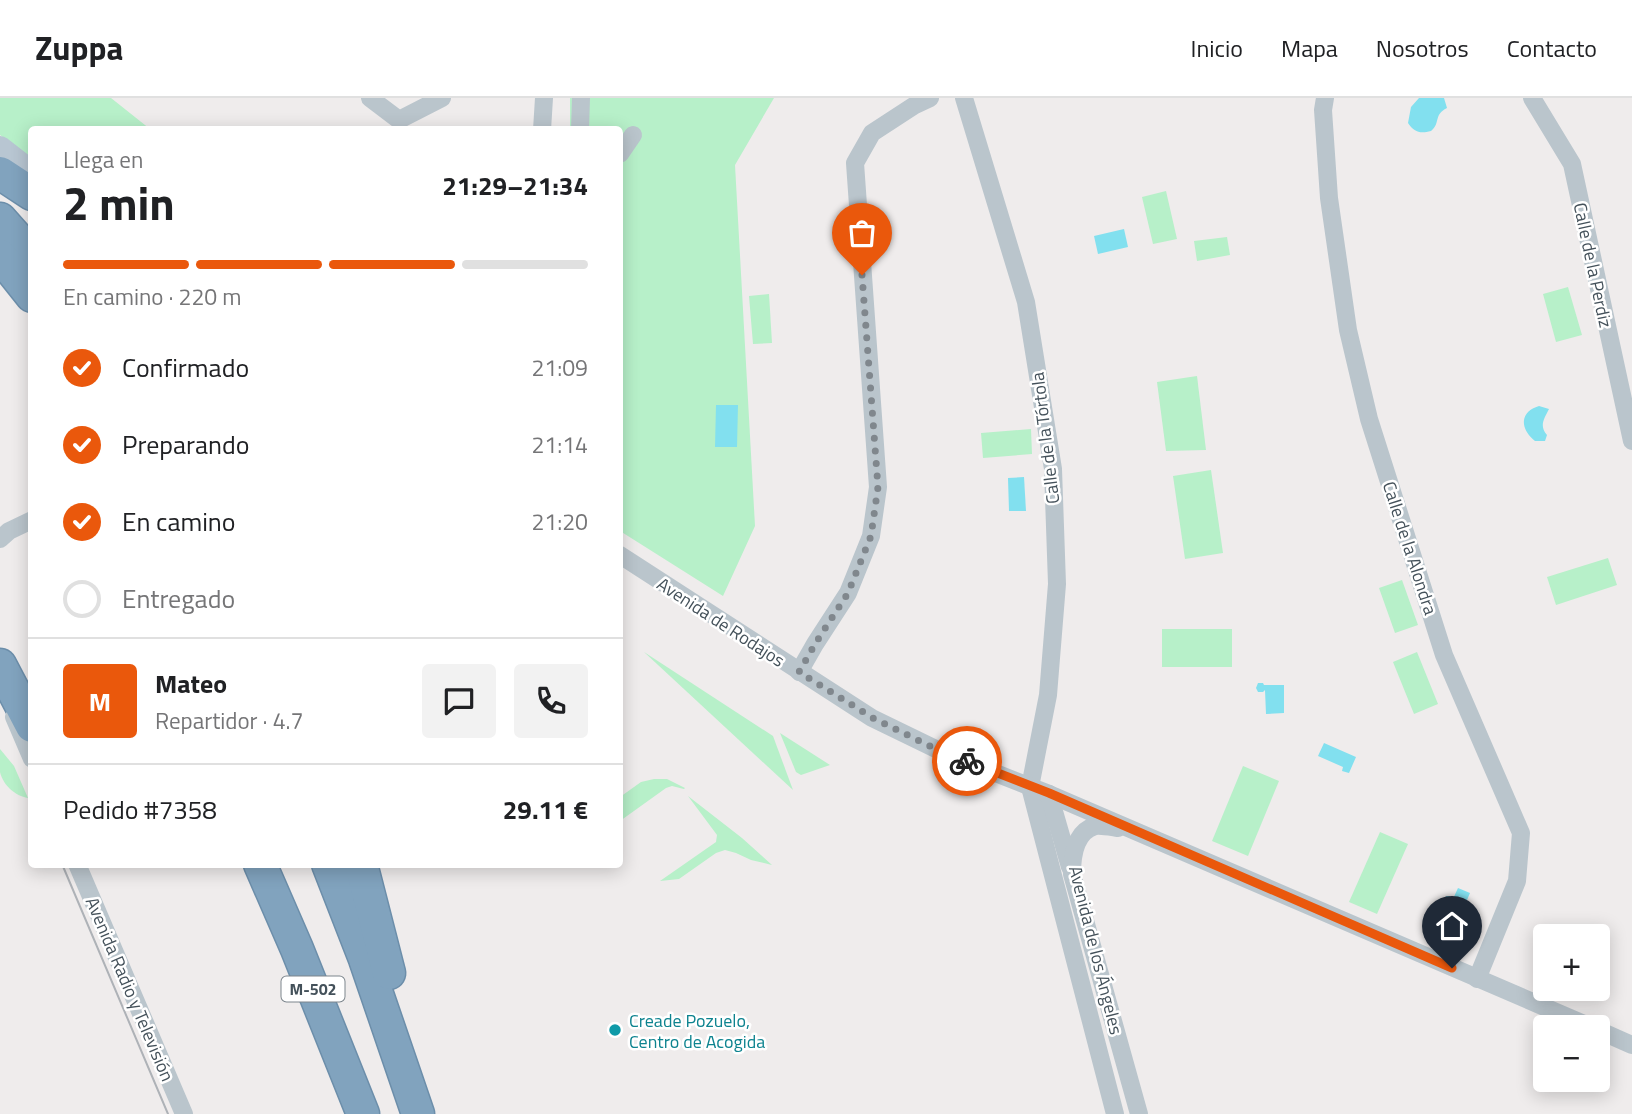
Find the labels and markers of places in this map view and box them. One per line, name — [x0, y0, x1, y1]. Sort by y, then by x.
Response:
pin — [832, 203, 892, 275]
pin — [1422, 896, 1482, 968]
place label: Creade Pozuelo, Centro de Acogida — [629, 1007, 765, 1055]
marker: Creade Pozuelo, Centro de Acogida — [607, 1022, 623, 1038]

